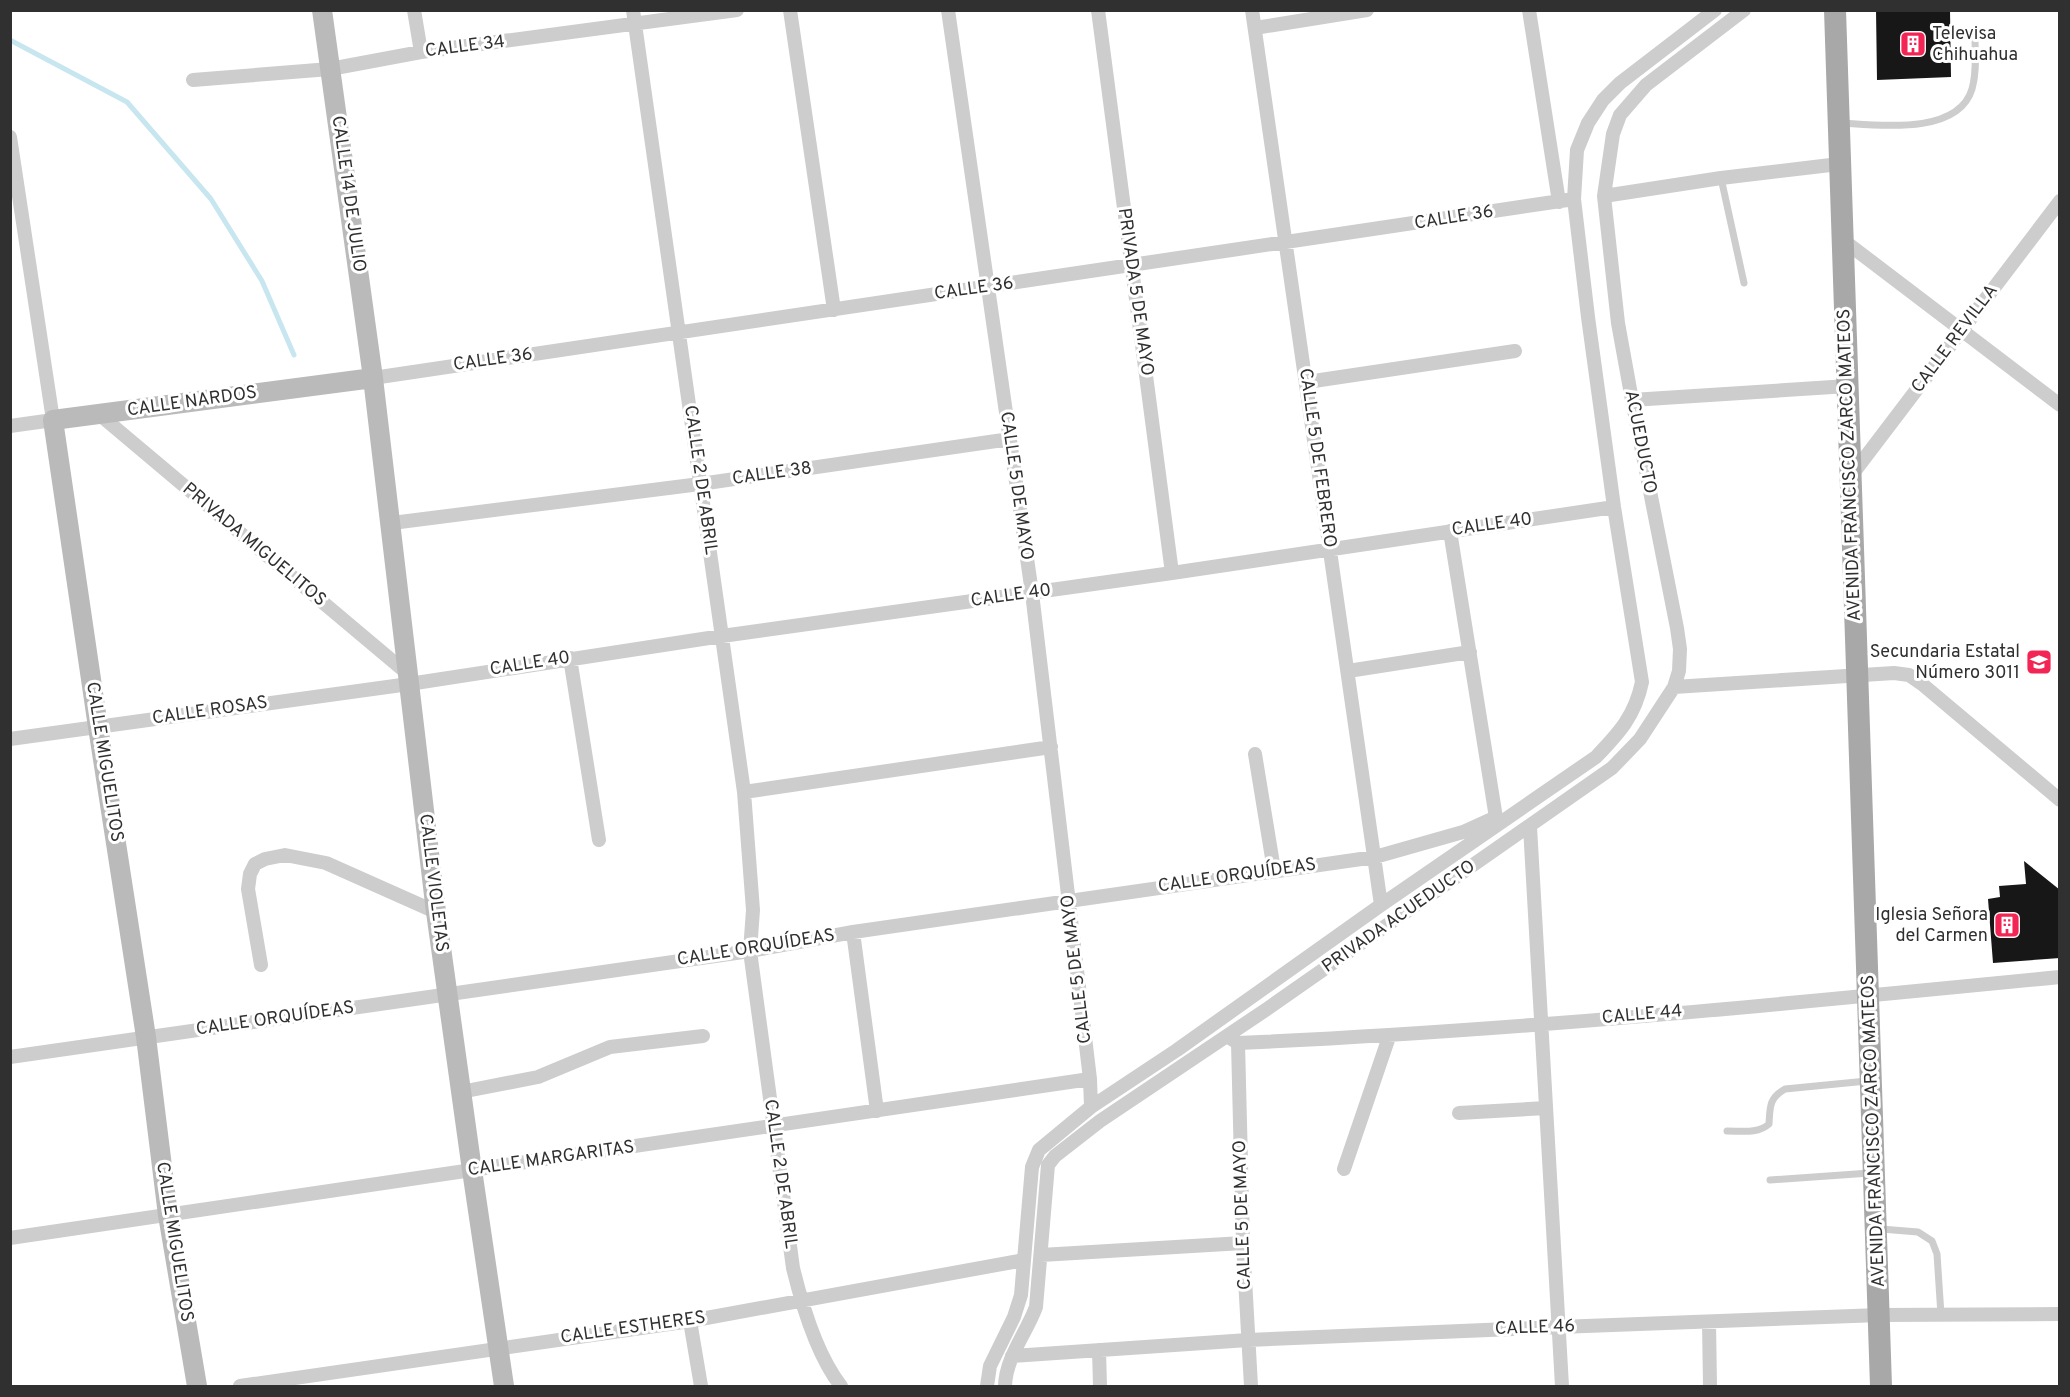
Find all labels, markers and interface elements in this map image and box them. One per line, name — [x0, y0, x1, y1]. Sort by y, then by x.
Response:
place label: Televisa Chihuahua — [1932, 23, 2018, 67]
building icon: Televisa Chihuahua — [1898, 29, 1928, 59]
street label: CALLE 34 — [424, 31, 506, 63]
street label: CALLE 14 DE JULIO — [326, 114, 370, 274]
street label: CALLE 36 — [1413, 200, 1495, 236]
street label: PRIVADA 5 DE MAYO — [1112, 207, 1158, 377]
street label: CALLE 36 — [933, 272, 1015, 306]
street label: CALLE REVILLA — [1907, 280, 2003, 398]
street label: AVENIDA FRANCISCO ZARCO MATEOS — [1833, 308, 1867, 622]
street label: CALLE 36 — [452, 343, 534, 377]
street label: CALLE 5 DE FEBRERO — [1293, 367, 1341, 549]
street label: CALLE NARDOS — [126, 382, 258, 422]
street label: ACUEDUCTO — [1619, 388, 1661, 496]
street label: CALLE 2 DE ABRIL — [678, 404, 722, 556]
street label: CALLE 5 DE MAYO — [994, 410, 1038, 562]
street label: CALLE 38 — [731, 457, 813, 491]
street label: PRIVADA MIGUELITOS — [177, 478, 331, 612]
street label: CALLE 40 — [1450, 508, 1534, 542]
street label: CALLE 40 — [969, 579, 1053, 613]
place label: Secundaria Estatal Número 3011 — [1870, 641, 2020, 685]
street label: CALLE 40 — [488, 646, 572, 682]
school or university icon: Secundaria Estatal Número 3011 — [2024, 647, 2054, 677]
street label: CALLE MIGUELITOS — [80, 680, 128, 844]
street label: CALLE ROSAS — [151, 692, 269, 730]
street label: CALLE VIOLETAS — [413, 812, 453, 954]
street label: CALLE ORQUÍDEAS — [1156, 852, 1318, 898]
street label: PRIVADA ACUEDUCTO — [1318, 855, 1480, 979]
street label: CALLE 5 DE MAYO — [1056, 893, 1098, 1045]
place label: Iglesia Señora del Carmen — [1875, 904, 1988, 948]
building icon: Iglesia Señora del Carmen — [1992, 910, 2022, 940]
street label: CALLE ORQUÍDEAS — [675, 922, 837, 972]
street label: AVENIDA FRANCISCO ZARCO MATEOS — [1857, 974, 1891, 1288]
street label: CALLE ORQUÍDEAS — [194, 995, 356, 1041]
street label: CALLE 44 — [1601, 1000, 1683, 1030]
street label: CALLE 2 DE ABRIL — [758, 1098, 802, 1250]
street label: CALLE MARGARITAS — [466, 1136, 636, 1182]
street label: CALLE 5 DE MAYO — [1229, 1140, 1257, 1290]
street label: CALLE MIGUELITOS — [150, 1160, 198, 1324]
street label: CALLE ESTHERES — [559, 1306, 707, 1350]
street label: CALLE 46 — [1495, 1315, 1575, 1341]

